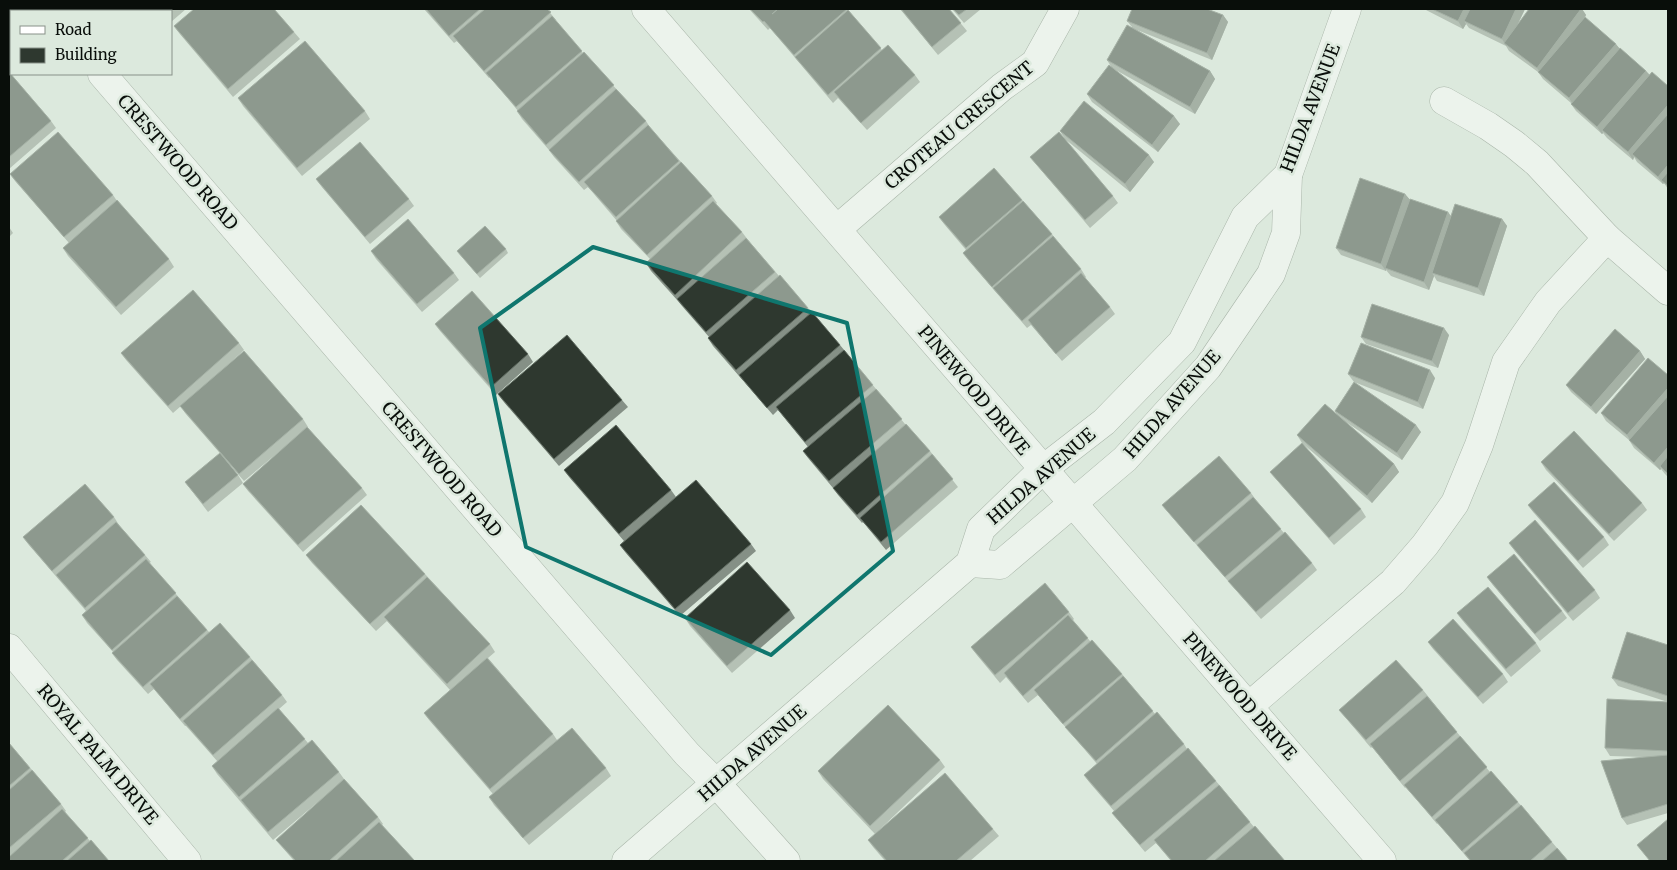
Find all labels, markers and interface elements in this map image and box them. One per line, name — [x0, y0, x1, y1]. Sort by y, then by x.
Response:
legend — [10, 10, 172, 75]
text: Road — [55, 20, 91, 39]
street label: HILDA AVENUE — [1275, 40, 1345, 176]
text: Building — [55, 45, 117, 64]
street label: CROTEAU CRESCENT — [880, 56, 1039, 194]
street label: CRESTWOOD ROAD — [113, 89, 243, 235]
street label: PINEWOOD DRIVE — [913, 321, 1035, 460]
street label: HILDA AVENUE — [1119, 345, 1226, 463]
street label: CRESTWOOD ROAD — [377, 396, 507, 542]
street label: HILDA AVENUE — [982, 422, 1100, 529]
street label: PINEWOOD DRIVE — [1178, 627, 1302, 765]
street label: ROYAL PALM DRIVE — [33, 679, 164, 829]
street label: HILDA AVENUE — [693, 699, 811, 806]

